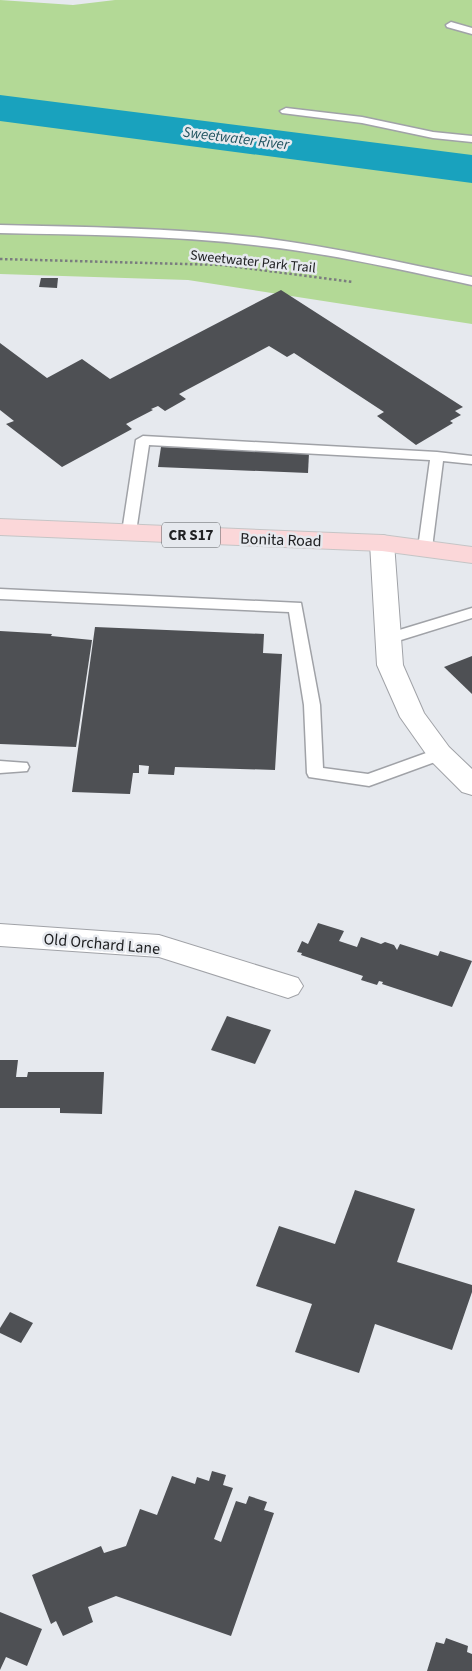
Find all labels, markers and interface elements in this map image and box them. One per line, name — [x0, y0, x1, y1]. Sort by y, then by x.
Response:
water label: Sweetwater River — [182, 122, 291, 156]
street label: Sweetwater Park Trail — [189, 245, 317, 279]
road number: CR S17 — [162, 522, 220, 548]
street label: Bonita Road — [240, 528, 322, 552]
street label: Old Orchard Lane — [43, 928, 161, 960]

